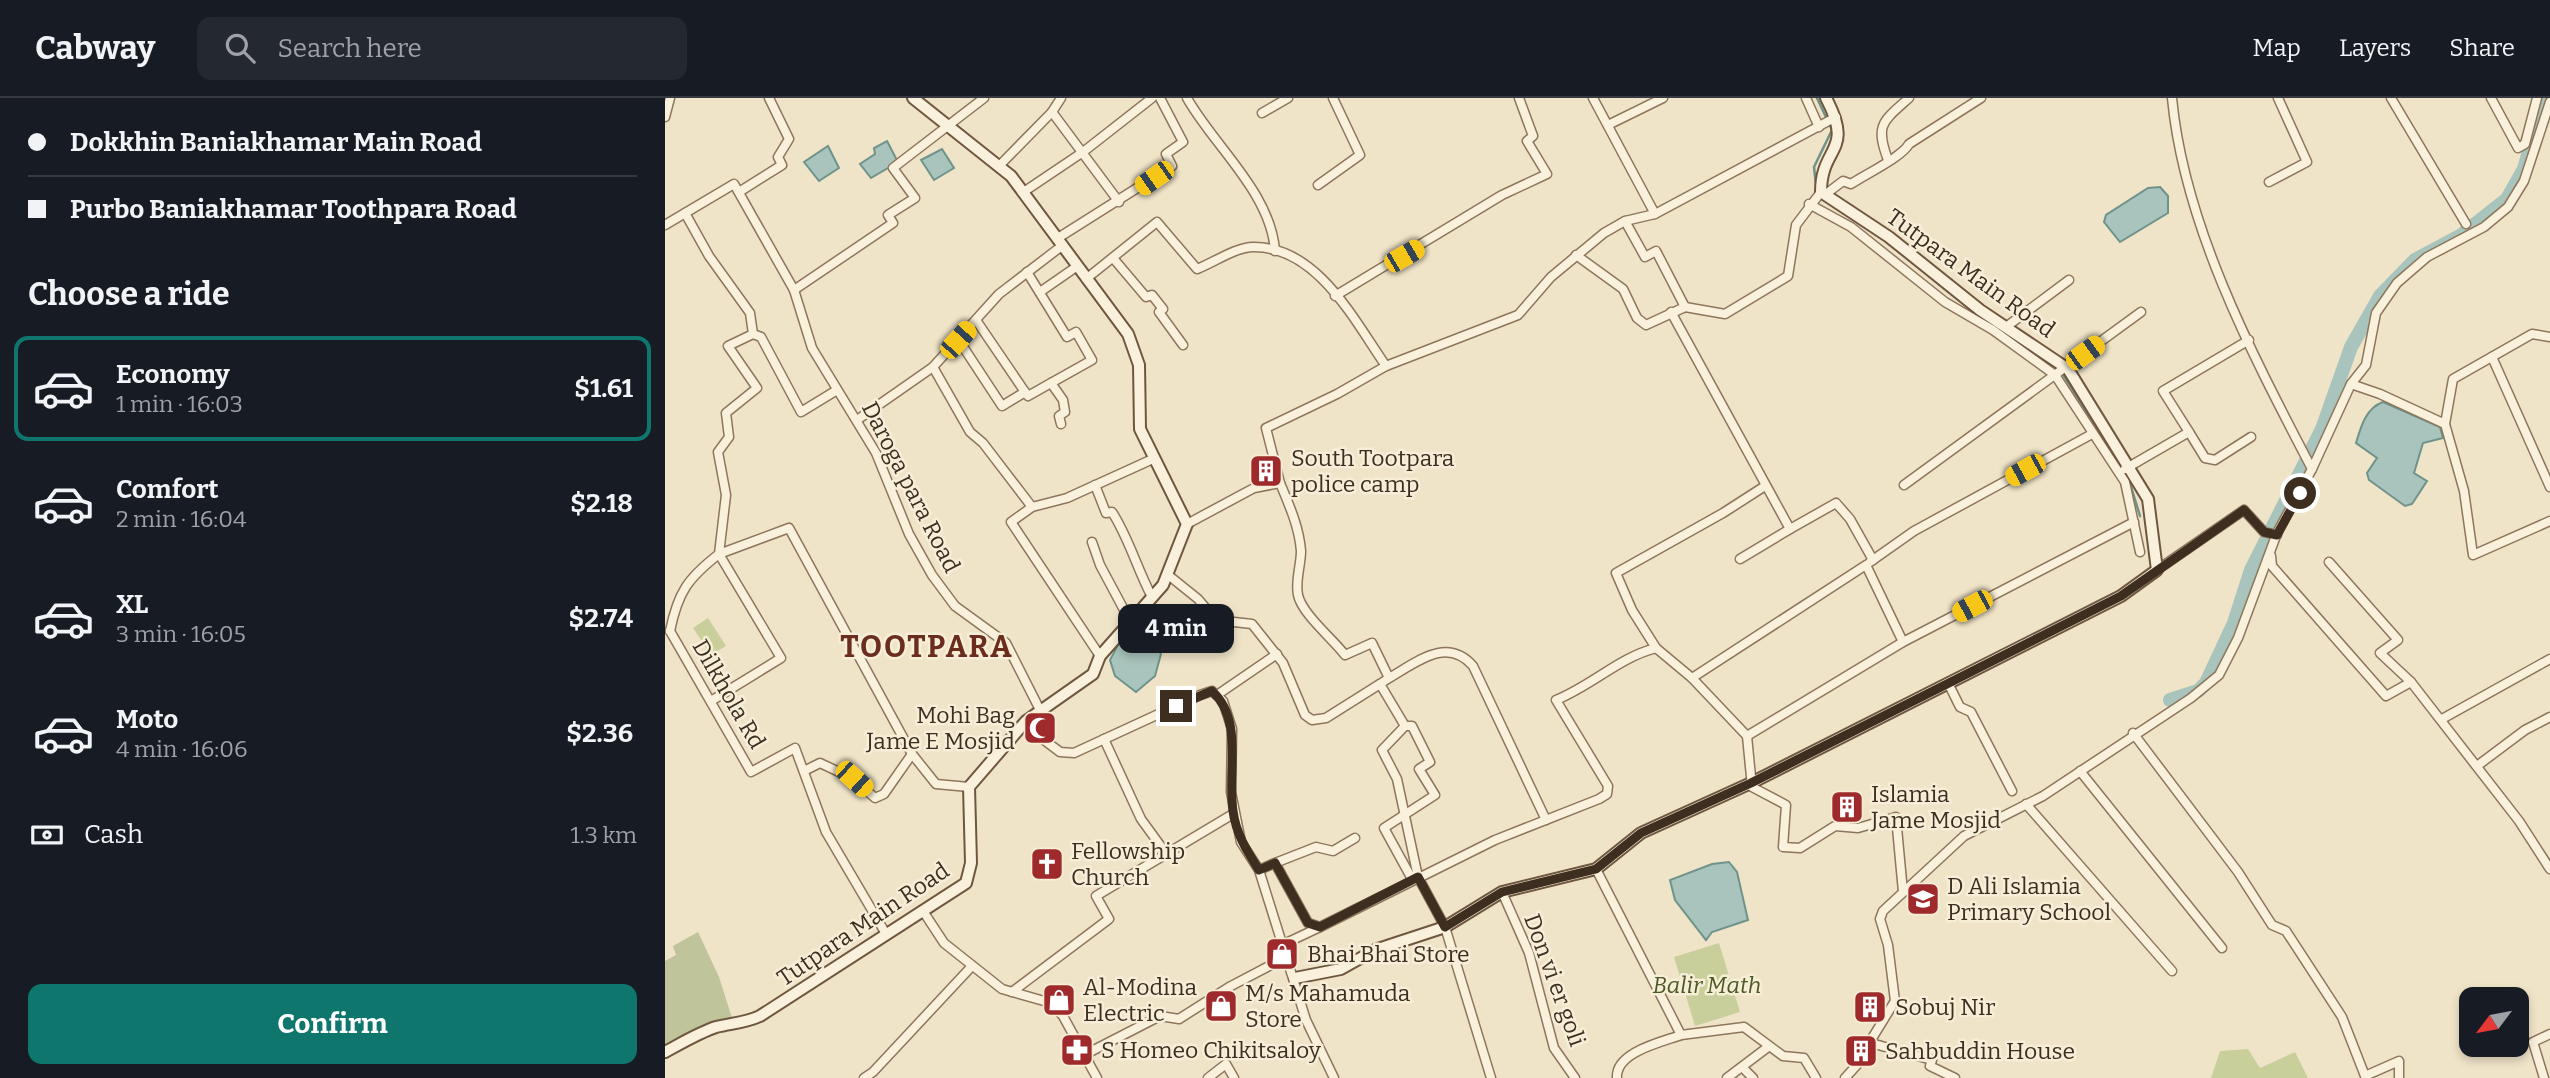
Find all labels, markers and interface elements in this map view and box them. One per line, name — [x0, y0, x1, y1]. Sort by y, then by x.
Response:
search box — [197, 17, 687, 80]
text: Cabway — [35, 28, 155, 68]
icon: search — [221, 29, 259, 67]
text: Search here — [277, 33, 422, 64]
text: Map — [2253, 34, 2301, 62]
text: Layers — [2339, 34, 2411, 62]
text: Share — [2449, 34, 2515, 62]
text: Dokkhin Baniakhamar Main Road — [70, 127, 482, 158]
car — [1131, 157, 1178, 199]
text: Purbo Baniakhamar Toothpara Road — [70, 194, 517, 225]
street label: Tutpara Main Road — [1881, 203, 2061, 344]
car — [1381, 236, 1428, 276]
text: Choose a ride — [28, 275, 229, 313]
car — [937, 317, 980, 363]
car — [2062, 332, 2109, 374]
icon: car — [32, 357, 95, 420]
text: Economy — [116, 359, 230, 390]
text: $1.61 — [574, 373, 633, 404]
text: 1 min · 16:03 — [116, 390, 243, 418]
street label: Daroga para Road — [856, 397, 966, 578]
place label: South Tootpara police camp — [1291, 444, 1455, 498]
car — [2002, 451, 2049, 489]
building icon: South Tootpara police camp — [1247, 452, 1285, 490]
icon: car — [32, 472, 95, 535]
text: Comfort — [116, 474, 219, 505]
route start — [2284, 477, 2316, 509]
text: $2.18 — [570, 488, 633, 519]
text: 2 min · 16:04 — [116, 505, 246, 533]
icon: car — [32, 587, 95, 650]
car — [1949, 587, 1996, 625]
text: XL — [116, 589, 148, 620]
text: $2.74 — [569, 603, 633, 634]
callout: 4 min — [1118, 604, 1234, 654]
text: 4 min — [1145, 614, 1207, 642]
text: 3 min · 16:05 — [116, 620, 246, 648]
district label: TOOTPARA — [840, 629, 1014, 665]
street label: Dilkhola Rd — [686, 634, 772, 754]
route end — [1160, 690, 1192, 722]
place label: Mohi Bag Jame E Mosjid — [865, 701, 1015, 755]
icon: car — [32, 702, 95, 765]
text: Moto — [116, 704, 178, 735]
mosque icon: Mohi Bag Jame E Mosjid — [1021, 709, 1059, 747]
text: $2.36 — [566, 718, 633, 749]
text: 4 min · 16:06 — [116, 735, 247, 763]
car — [832, 757, 877, 801]
place label: Islamia Jame Mosjid — [1870, 780, 2001, 834]
building icon: Islamia Jame Mosjid — [1828, 788, 1866, 826]
icon: cash — [28, 816, 66, 854]
text: Cash — [84, 819, 143, 850]
text: 1.3 km — [570, 821, 637, 849]
place label: Fellowship Church — [1071, 837, 1185, 891]
church icon: Fellowship Church — [1028, 845, 1066, 883]
street label: Tutpara Main Road — [772, 856, 955, 992]
place label: D Ali Islamia Primary School — [1947, 872, 2112, 926]
school or university icon: D Ali Islamia Primary School — [1904, 880, 1942, 918]
street label: Don vi er goli — [1518, 910, 1592, 1050]
shop icon: Bhai Bhai Store — [1263, 935, 1301, 973]
place label: Bhai Bhai Store — [1307, 940, 1470, 968]
park label: Balir Math — [1653, 971, 1761, 999]
place label: Al-Modina Electric — [1083, 973, 1197, 1027]
place label: M/s Mahamuda Store — [1245, 979, 1411, 1033]
shop icon: Al-Modina Electric — [1040, 981, 1078, 1019]
button: Confirm — [28, 984, 637, 1064]
shop icon: M/s Mahamuda Store — [1202, 987, 1240, 1025]
north arrow — [2459, 987, 2529, 1057]
map controls — [2459, 987, 2529, 1057]
building icon: Sobuj Nir — [1851, 988, 1889, 1026]
place label: Sobuj Nir — [1895, 993, 1995, 1021]
pharmacy icon: S Homeo Chikitsaloy — [1058, 1031, 1096, 1069]
building icon: Sahbuddin House — [1842, 1032, 1880, 1070]
place label: S Homeo Chikitsaloy — [1101, 1036, 1322, 1064]
place label: Sahbuddin House — [1885, 1037, 2075, 1065]

